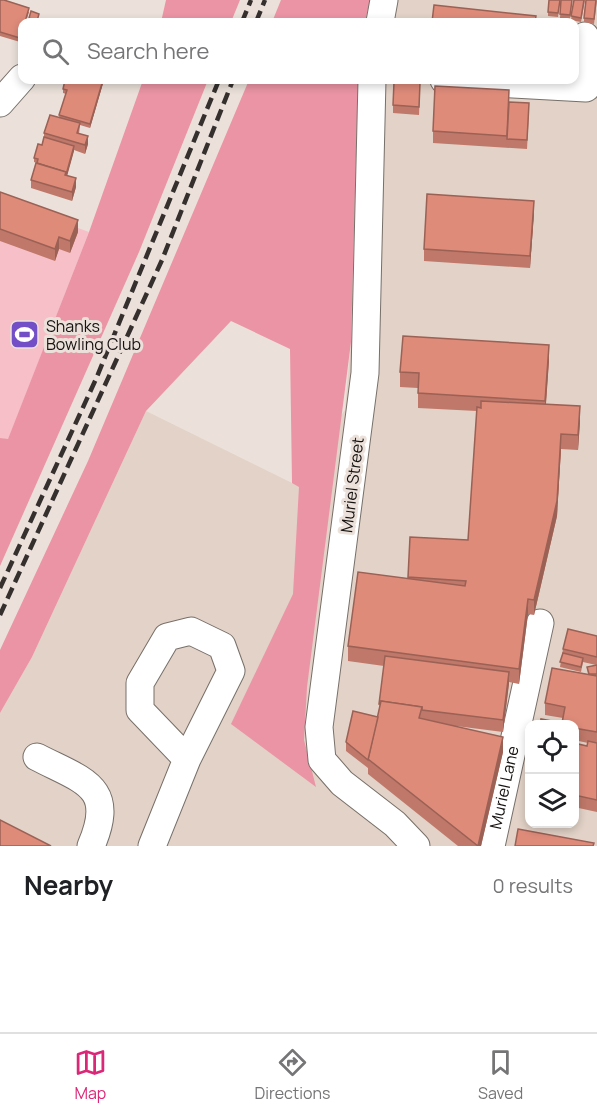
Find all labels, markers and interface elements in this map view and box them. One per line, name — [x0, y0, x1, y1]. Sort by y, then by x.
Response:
search box — [18, 18, 579, 84]
icon: search — [39, 35, 72, 68]
text: Search here — [87, 36, 209, 66]
place label: Shanks Bowling Club — [46, 315, 141, 355]
sports icon: Shanks Bowling Club — [9, 319, 41, 351]
street label: Muriel Street — [335, 436, 369, 534]
map controls — [525, 720, 579, 828]
button: locate — [525, 720, 579, 774]
street label: Muriel Lane — [484, 744, 524, 831]
button: layers — [525, 774, 579, 828]
text: Nearby — [24, 867, 113, 903]
text: 0 results — [493, 872, 573, 899]
tab: Map — [74, 1046, 107, 1104]
tab: Directions — [255, 1046, 330, 1104]
tab: Saved — [478, 1046, 523, 1104]

